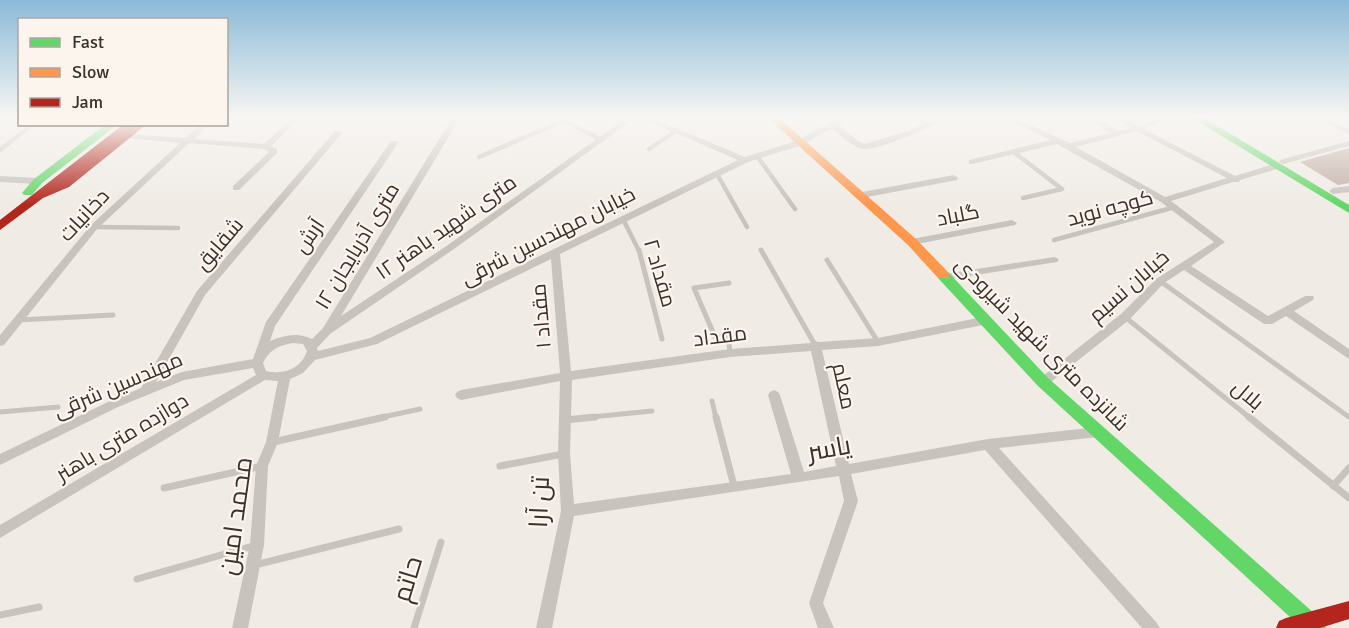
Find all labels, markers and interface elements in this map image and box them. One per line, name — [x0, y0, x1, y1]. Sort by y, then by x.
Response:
legend — [18, 18, 228, 126]
text: Fast — [72, 31, 104, 53]
text: Slow — [72, 61, 109, 83]
text: Jam — [72, 91, 103, 113]
street label: ۱۲ متری شهید باهنر — [371, 169, 521, 285]
street label: ۱۲ متری آذربایجان — [309, 178, 405, 314]
street label: خیابان مهندسین شرقی — [456, 181, 640, 291]
street label: دخانیات — [53, 183, 115, 247]
street label: کوچه نوید — [1064, 184, 1156, 233]
street label: گلباد — [934, 198, 982, 232]
street label: شقایق — [189, 212, 249, 276]
street label: آرش — [288, 213, 330, 258]
street label: مقداد ۲ — [638, 236, 682, 310]
street label: خیابان نسیم — [1083, 244, 1175, 329]
street label: شانزده متری شهید شیرودی — [950, 252, 1134, 436]
street label: مقداد ۱ — [525, 282, 557, 350]
street label: مقداد — [692, 320, 748, 352]
street label: مهندسین شرقی — [49, 346, 187, 424]
street label: معلم — [825, 360, 862, 412]
street label: بلال — [1227, 374, 1269, 416]
street label: دوازده متری باهنر — [50, 387, 193, 487]
street label: یاسر — [803, 429, 853, 469]
street label: محمد امین — [212, 455, 260, 577]
street label: تن آرا — [523, 476, 557, 528]
street label: حاتم — [386, 553, 431, 606]

